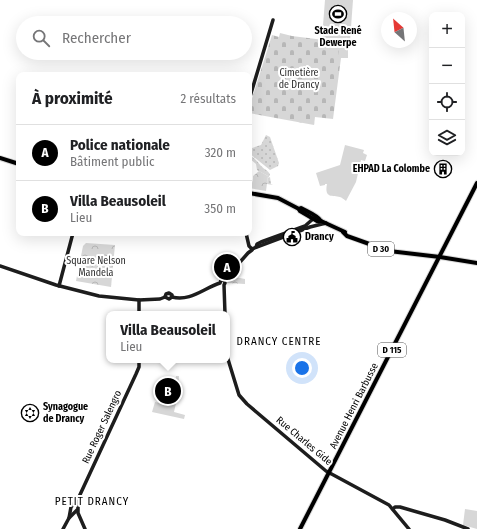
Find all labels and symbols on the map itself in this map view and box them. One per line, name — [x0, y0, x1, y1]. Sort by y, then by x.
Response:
sports icon: Stade René Dewerpe — [328, 4, 348, 24]
north arrow — [381, 12, 417, 48]
place label: Stade René Dewerpe — [314, 24, 362, 49]
park label: Cimetière de Drancy — [279, 67, 320, 91]
building icon: EHPAD La Colombe — [433, 159, 453, 179]
place label: EHPAD La Colombe — [353, 163, 430, 175]
public building icon: Drancy — [282, 227, 302, 247]
place label: Drancy — [305, 231, 334, 243]
road number: D 30 — [368, 242, 394, 256]
pin: A — [214, 252, 240, 282]
park label: Square Nelson Mandela — [66, 255, 126, 279]
district label: DRANCY CENTRE — [237, 335, 321, 348]
road number: D 115 — [378, 343, 406, 357]
your location — [292, 358, 312, 378]
street label: Avenue Henri Barbusse — [327, 361, 381, 451]
pin: B — [155, 376, 181, 406]
street label: Rue Roger Salengro — [80, 388, 124, 466]
place label: Synagogue de Drancy — [43, 401, 88, 425]
synagogue icon: Synagogue de Drancy — [20, 403, 40, 423]
street label: Rue Charles Gide — [274, 414, 334, 468]
district label: PETIT DRANCY — [55, 495, 129, 508]

